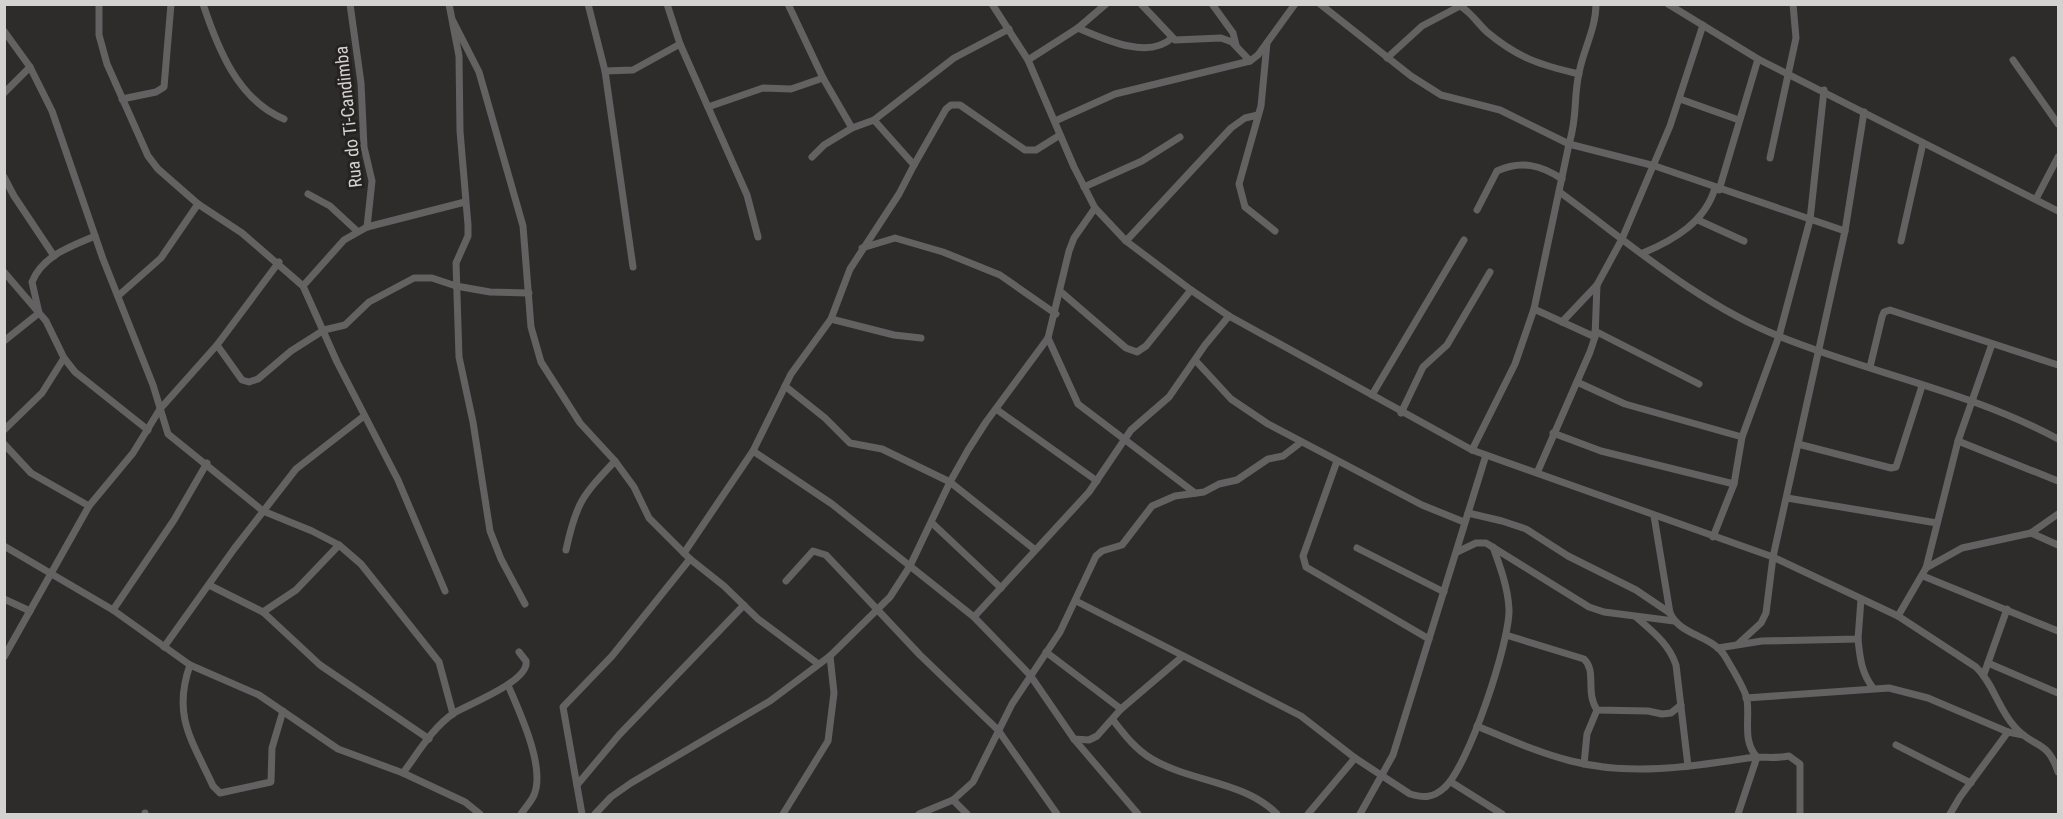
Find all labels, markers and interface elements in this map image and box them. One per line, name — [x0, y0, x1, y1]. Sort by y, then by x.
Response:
street label: Rua do Ti-Candimba — [330, 45, 366, 189]

